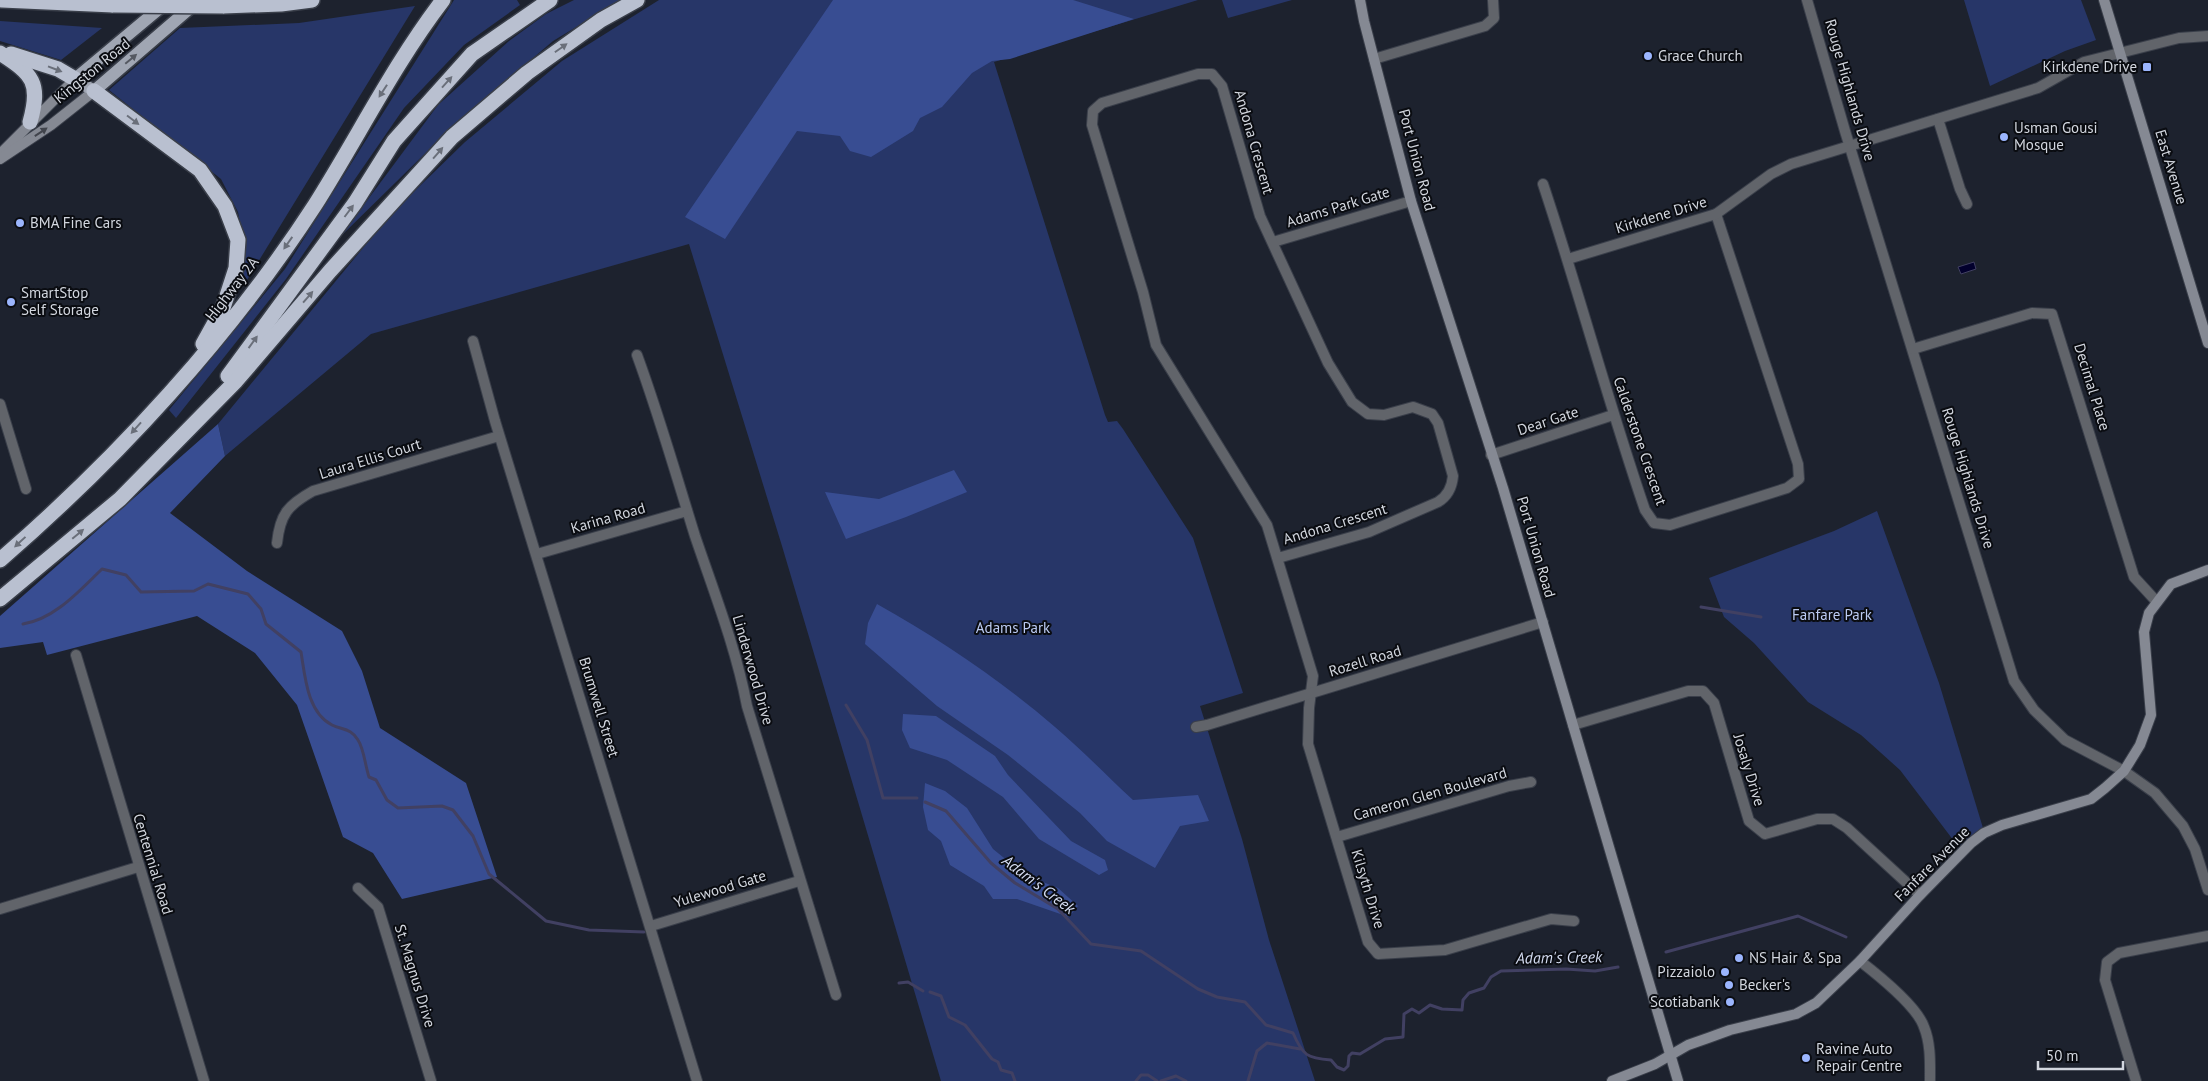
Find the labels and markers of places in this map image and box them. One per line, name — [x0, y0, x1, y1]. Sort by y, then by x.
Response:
place label: Grace Church — [1658, 46, 1743, 65]
marker: Grace Church — [1642, 50, 1654, 62]
place label: Kirkdene Drive — [2042, 57, 2137, 76]
marker: Kirkdene Drive — [2141, 61, 2153, 73]
place label: Usman Gousi Mosque — [2014, 118, 2098, 154]
marker: Usman Gousi Mosque — [1998, 131, 2010, 143]
place label: BMA Fine Cars — [30, 213, 122, 232]
marker: BMA Fine Cars — [14, 217, 26, 229]
place label: SmartStop Self Storage — [21, 283, 99, 319]
marker: SmartStop Self Storage — [5, 296, 17, 308]
place label: NS Hair & Spa — [1749, 948, 1841, 967]
marker: NS Hair & Spa — [1733, 952, 1745, 964]
place label: Pizzaiolo — [1657, 962, 1715, 981]
marker: Pizzaiolo — [1719, 966, 1731, 978]
place label: Becker's — [1739, 975, 1790, 994]
marker: Becker's — [1723, 979, 1735, 991]
place label: Scotiabank — [1650, 992, 1721, 1011]
marker: Scotiabank — [1724, 996, 1736, 1008]
place label: Ravine Auto Repair Centre — [1816, 1039, 1902, 1075]
marker: Ravine Auto Repair Centre — [1800, 1052, 1812, 1064]

